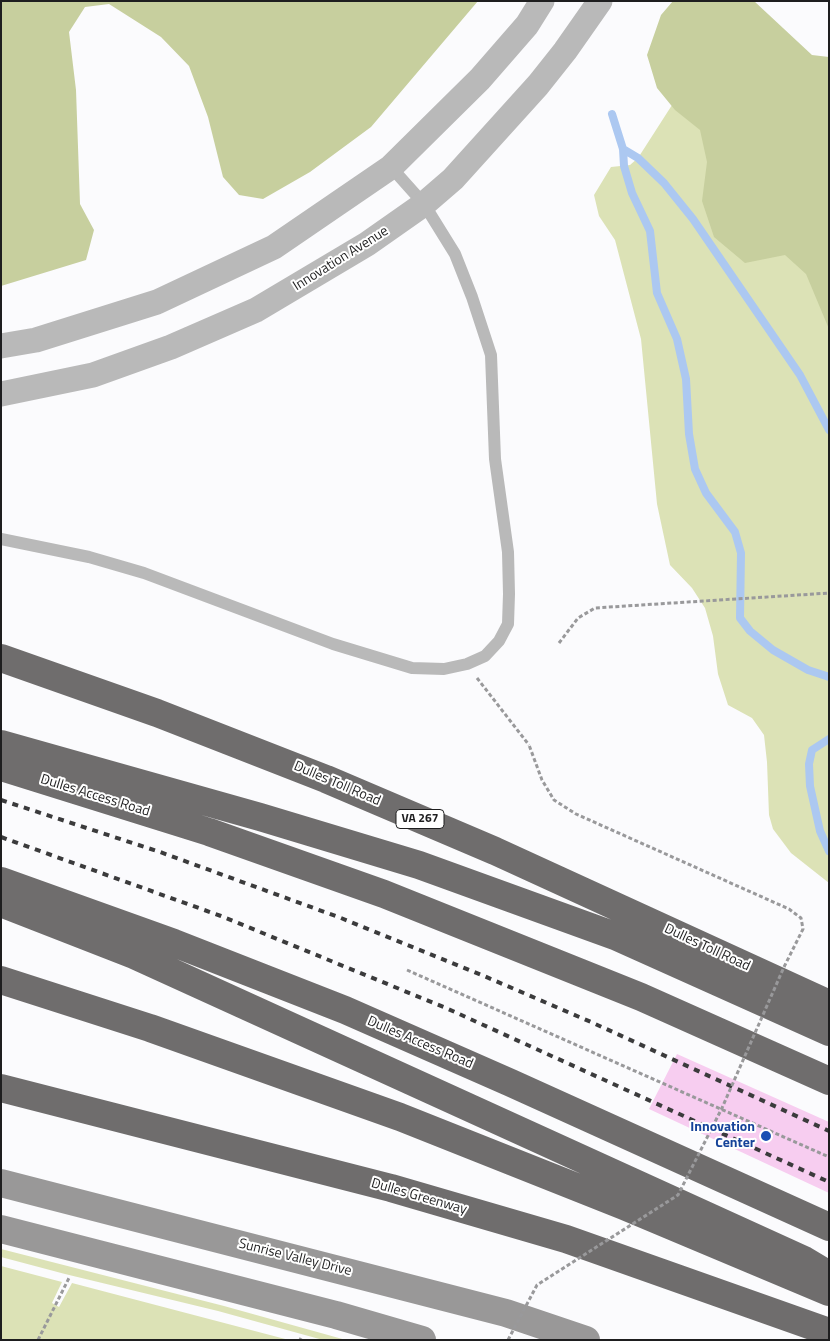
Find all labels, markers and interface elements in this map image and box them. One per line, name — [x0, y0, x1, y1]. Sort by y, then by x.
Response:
street label: Innovation Avenue — [290, 223, 392, 295]
street label: Dulles Toll Road — [291, 758, 383, 810]
street label: Dulles Access Road — [38, 771, 152, 821]
road number: VA 267 — [396, 810, 444, 829]
street label: Dulles Toll Road — [661, 921, 753, 975]
street label: Dulles Access Road — [365, 1013, 475, 1073]
place label: Innovation Center — [690, 1120, 755, 1152]
marker: Innovation Center — [759, 1129, 773, 1143]
street label: Dulles Greenway — [369, 1175, 469, 1219]
street label: Sunrise Valley Drive — [237, 1236, 353, 1280]

